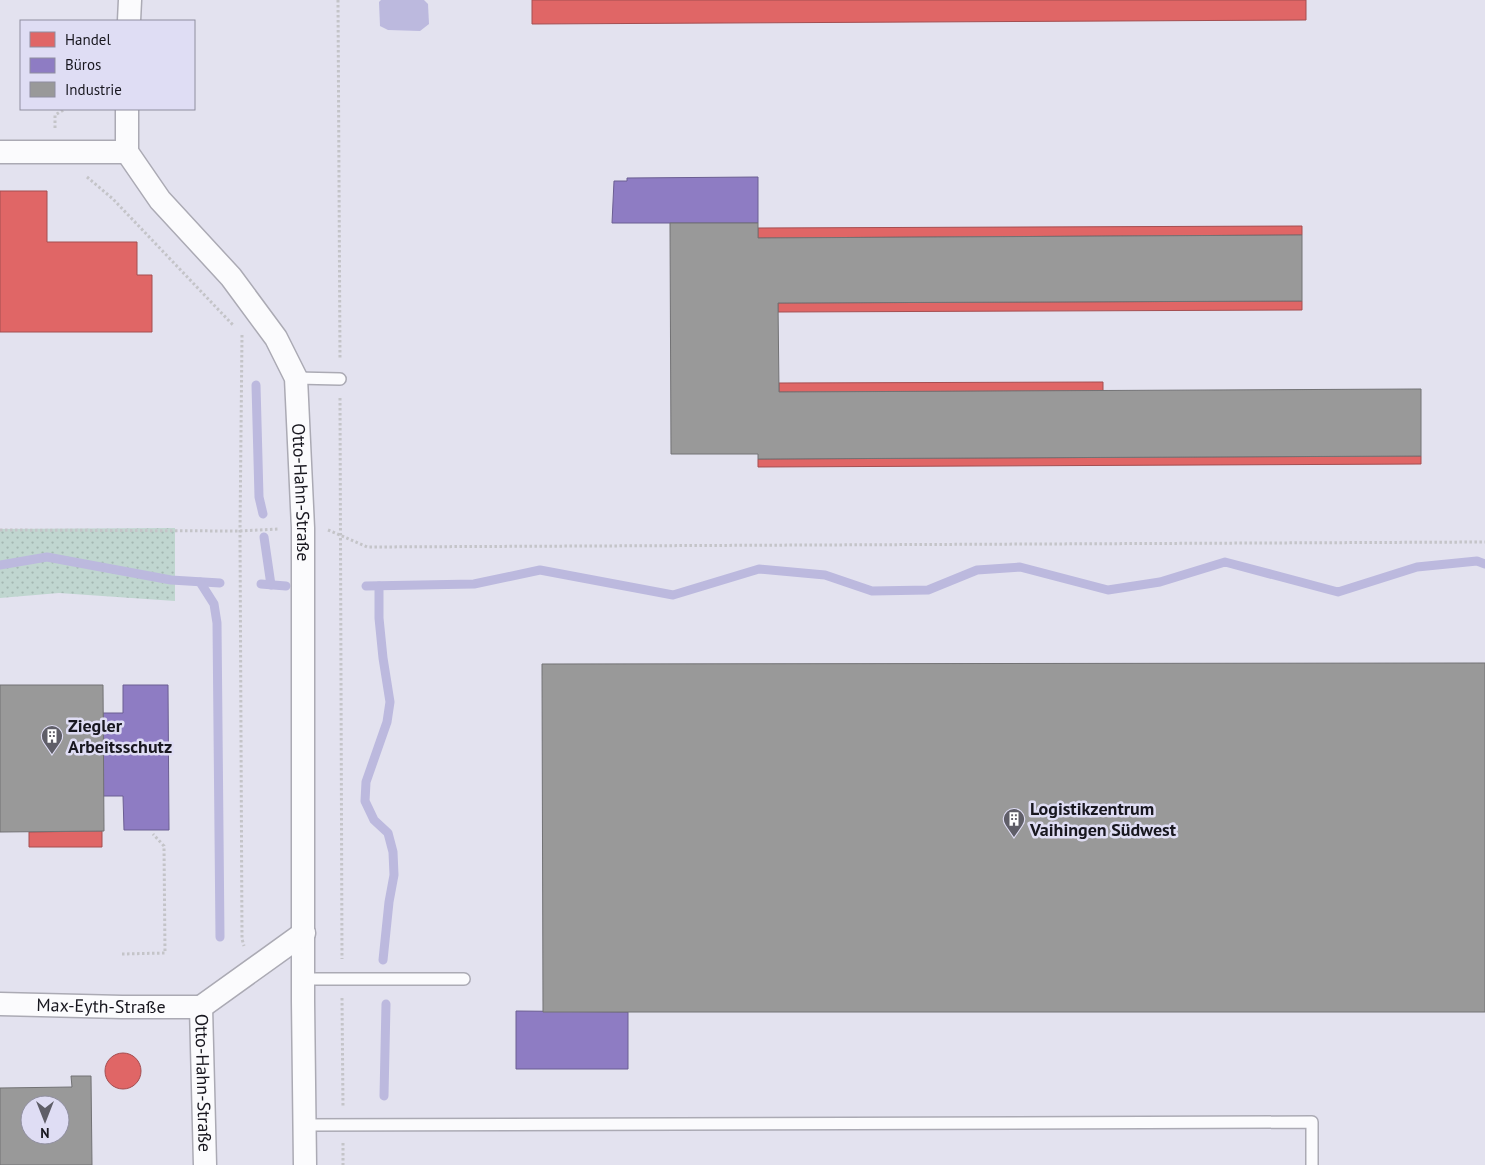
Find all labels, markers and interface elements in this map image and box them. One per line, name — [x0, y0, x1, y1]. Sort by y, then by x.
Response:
legend — [20, 20, 195, 110]
text: Handel — [65, 30, 111, 49]
text: Büros — [65, 55, 101, 74]
text: Industrie — [65, 80, 122, 99]
street label: Otto-Hahn-Straße — [287, 423, 315, 561]
place label: Ziegler Arbeitsschutz — [68, 714, 172, 758]
building icon: Ziegler Arbeitsschutz — [40, 724, 64, 755]
place label: Logistikzentrum Vaihingen Südwest — [1029, 797, 1177, 841]
building icon: Logistikzentrum Vaihingen Südwest — [1002, 807, 1026, 838]
street label: Max-Eyth-Straße — [36, 993, 166, 1018]
street label: Otto-Hahn-Straße — [190, 1014, 217, 1152]
north arrow — [20, 1095, 70, 1145]
text: N — [40, 1124, 50, 1142]

